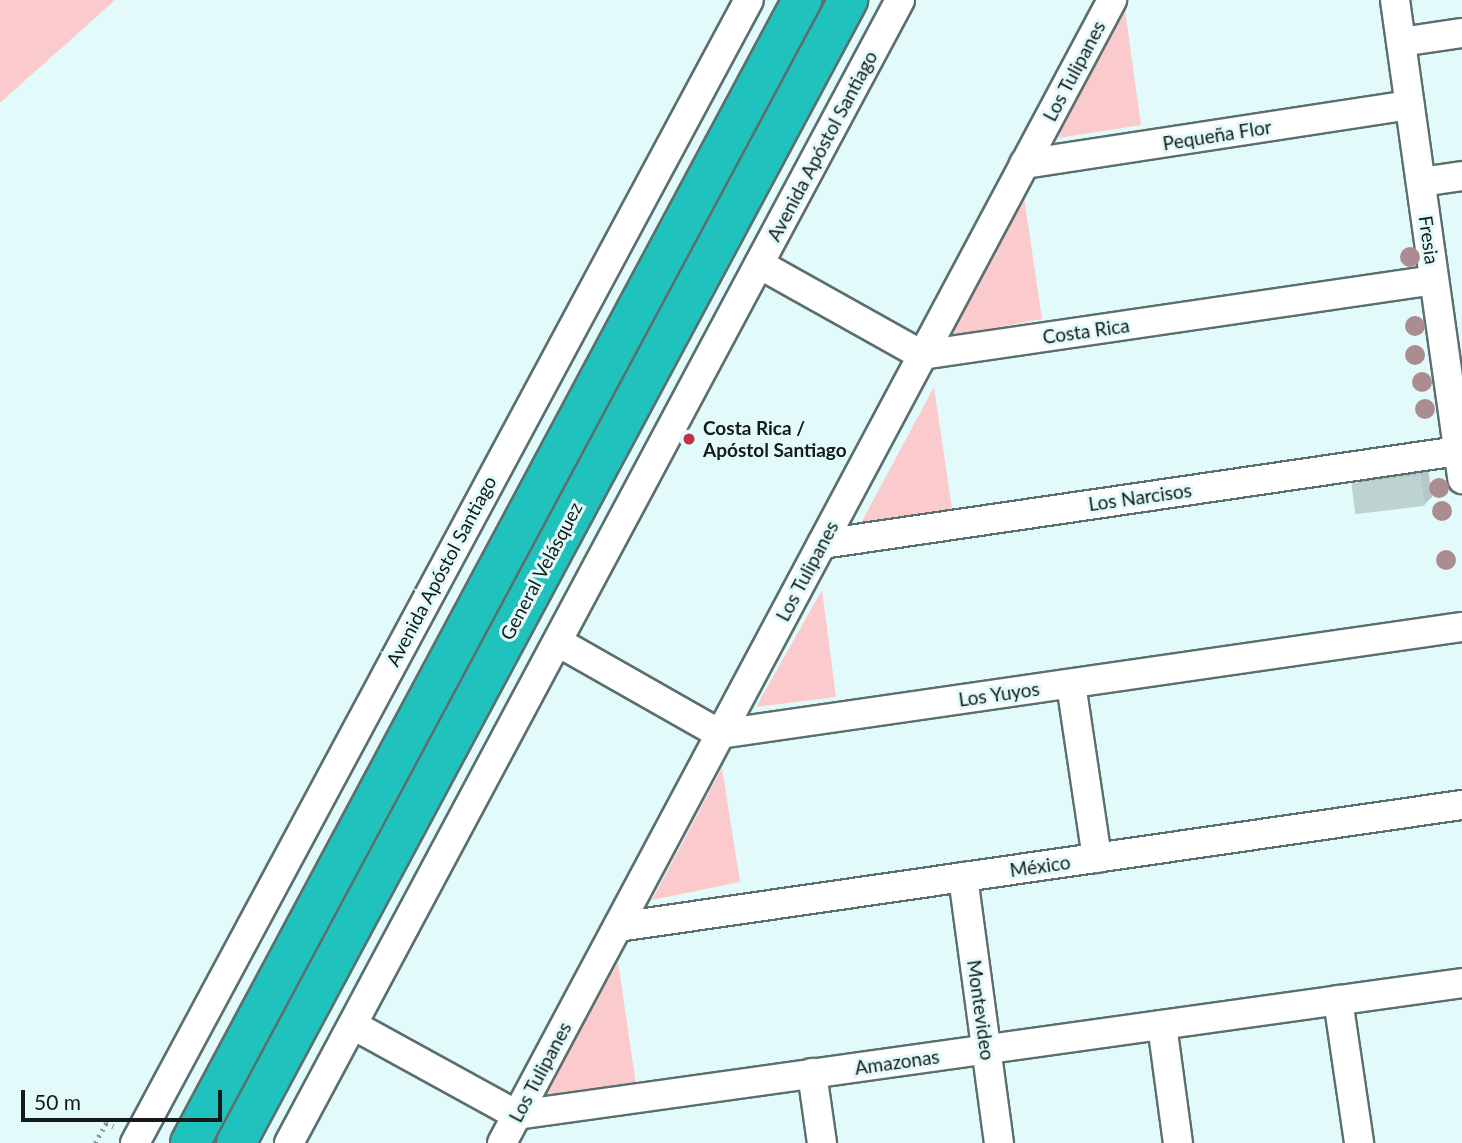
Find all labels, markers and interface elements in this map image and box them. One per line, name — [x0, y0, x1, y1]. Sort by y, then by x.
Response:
street label: Los Tulipanes — [1038, 17, 1110, 125]
street label: Avenida Apóstol Santiago — [762, 47, 882, 245]
street label: Pequeña Flor — [1161, 115, 1273, 155]
street label: Fresia — [1414, 214, 1444, 266]
street label: Costa Rica — [1041, 314, 1131, 348]
place label: Costa Rica / Apóstol Santiago — [703, 417, 847, 461]
marker: Costa Rica / Apóstol Santiago — [681, 431, 697, 447]
street label: Avenida Apóstol Santiago — [381, 472, 501, 670]
street label: Los Narcisos — [1087, 478, 1193, 516]
street label: General Velásquez — [495, 498, 587, 644]
street label: Los Tulipanes — [771, 517, 843, 625]
street label: Los Yuyos — [957, 677, 1041, 711]
street label: México — [1008, 850, 1072, 882]
street label: Montevideo — [963, 958, 999, 1062]
street label: Los Tulipanes — [504, 1018, 576, 1126]
street label: Amazonas — [853, 1045, 941, 1079]
scale bar — [24, 1076, 226, 1120]
text: 50 m — [34, 1089, 81, 1114]

